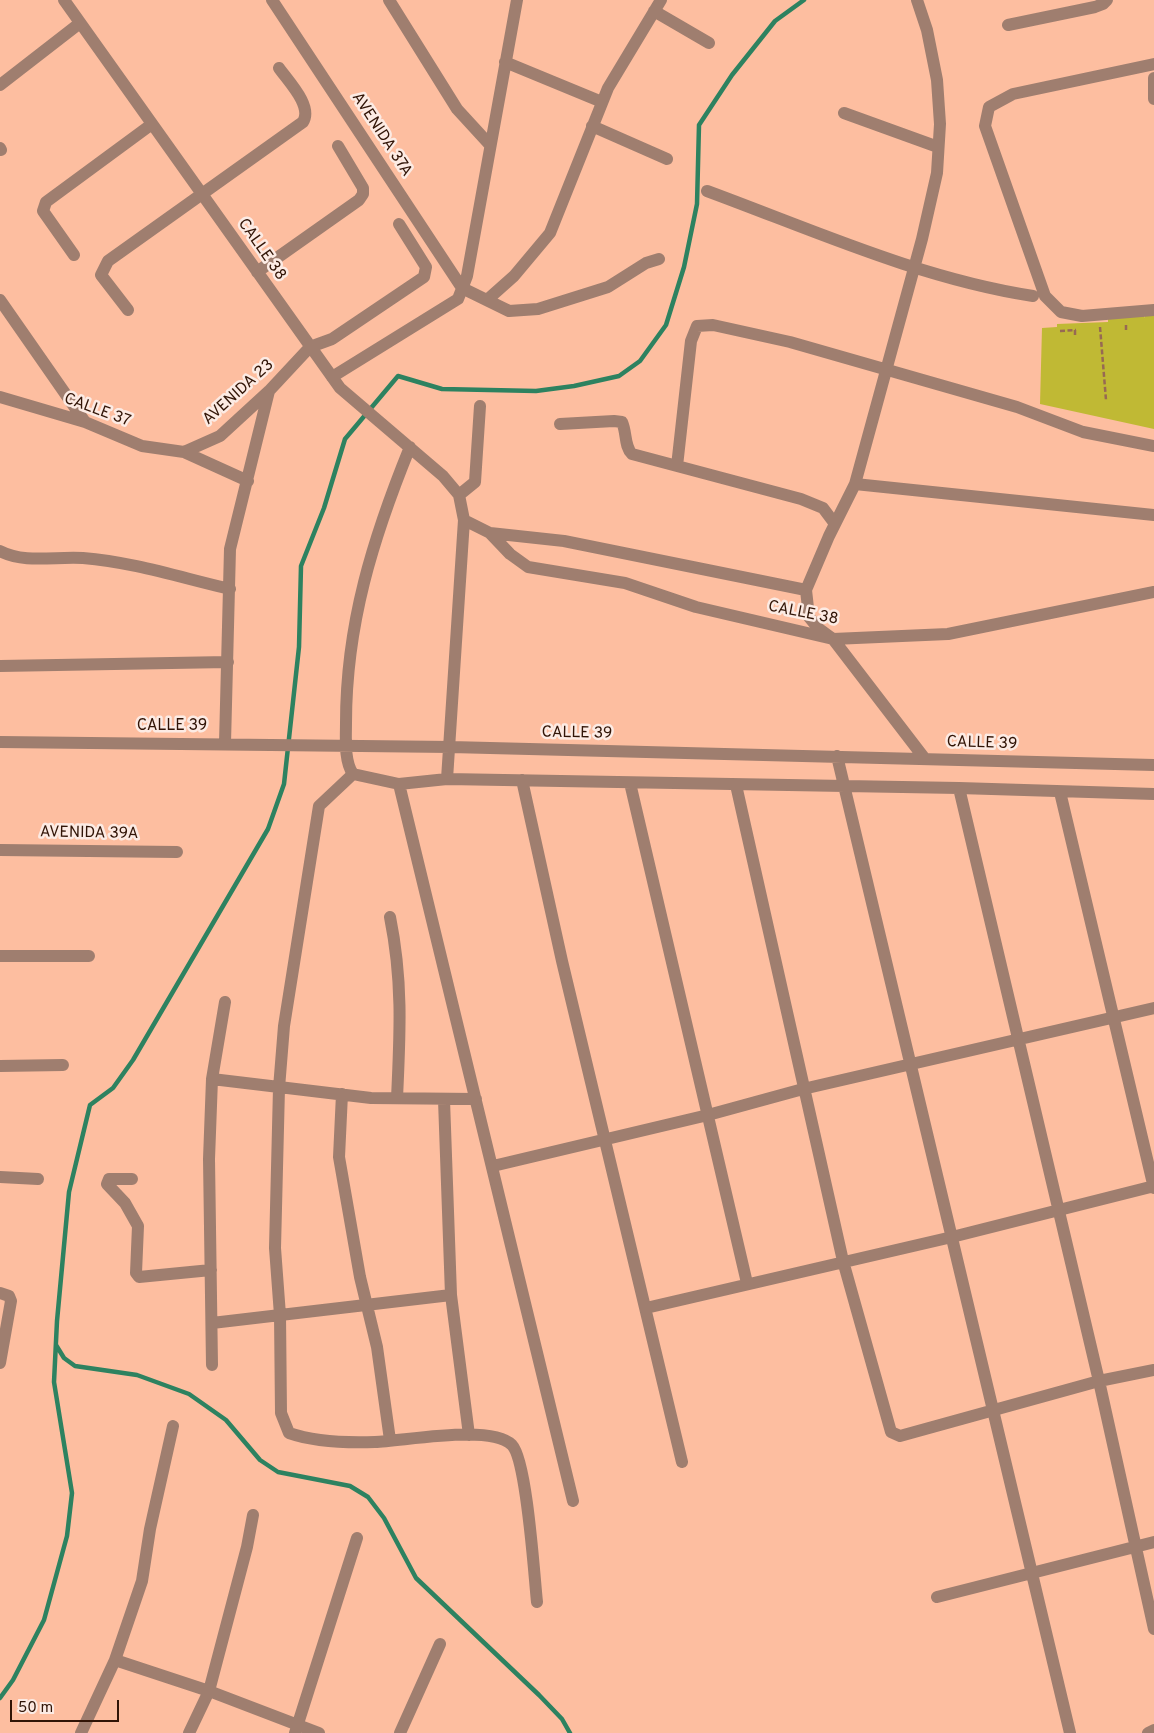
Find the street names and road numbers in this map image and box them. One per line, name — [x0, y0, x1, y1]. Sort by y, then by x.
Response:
street label: AVENIDA 37A — [347, 89, 415, 181]
street label: CALLE 38 — [233, 215, 289, 285]
street label: AVENIDA 23 — [200, 356, 278, 430]
street label: CALLE 37 — [61, 390, 133, 432]
street label: CALLE 38 — [766, 598, 840, 630]
street label: CALLE 39 — [137, 717, 207, 737]
street label: CALLE 39 — [542, 724, 612, 744]
street label: CALLE 39 — [946, 733, 1018, 755]
street label: AVENIDA 39A — [40, 824, 138, 844]

